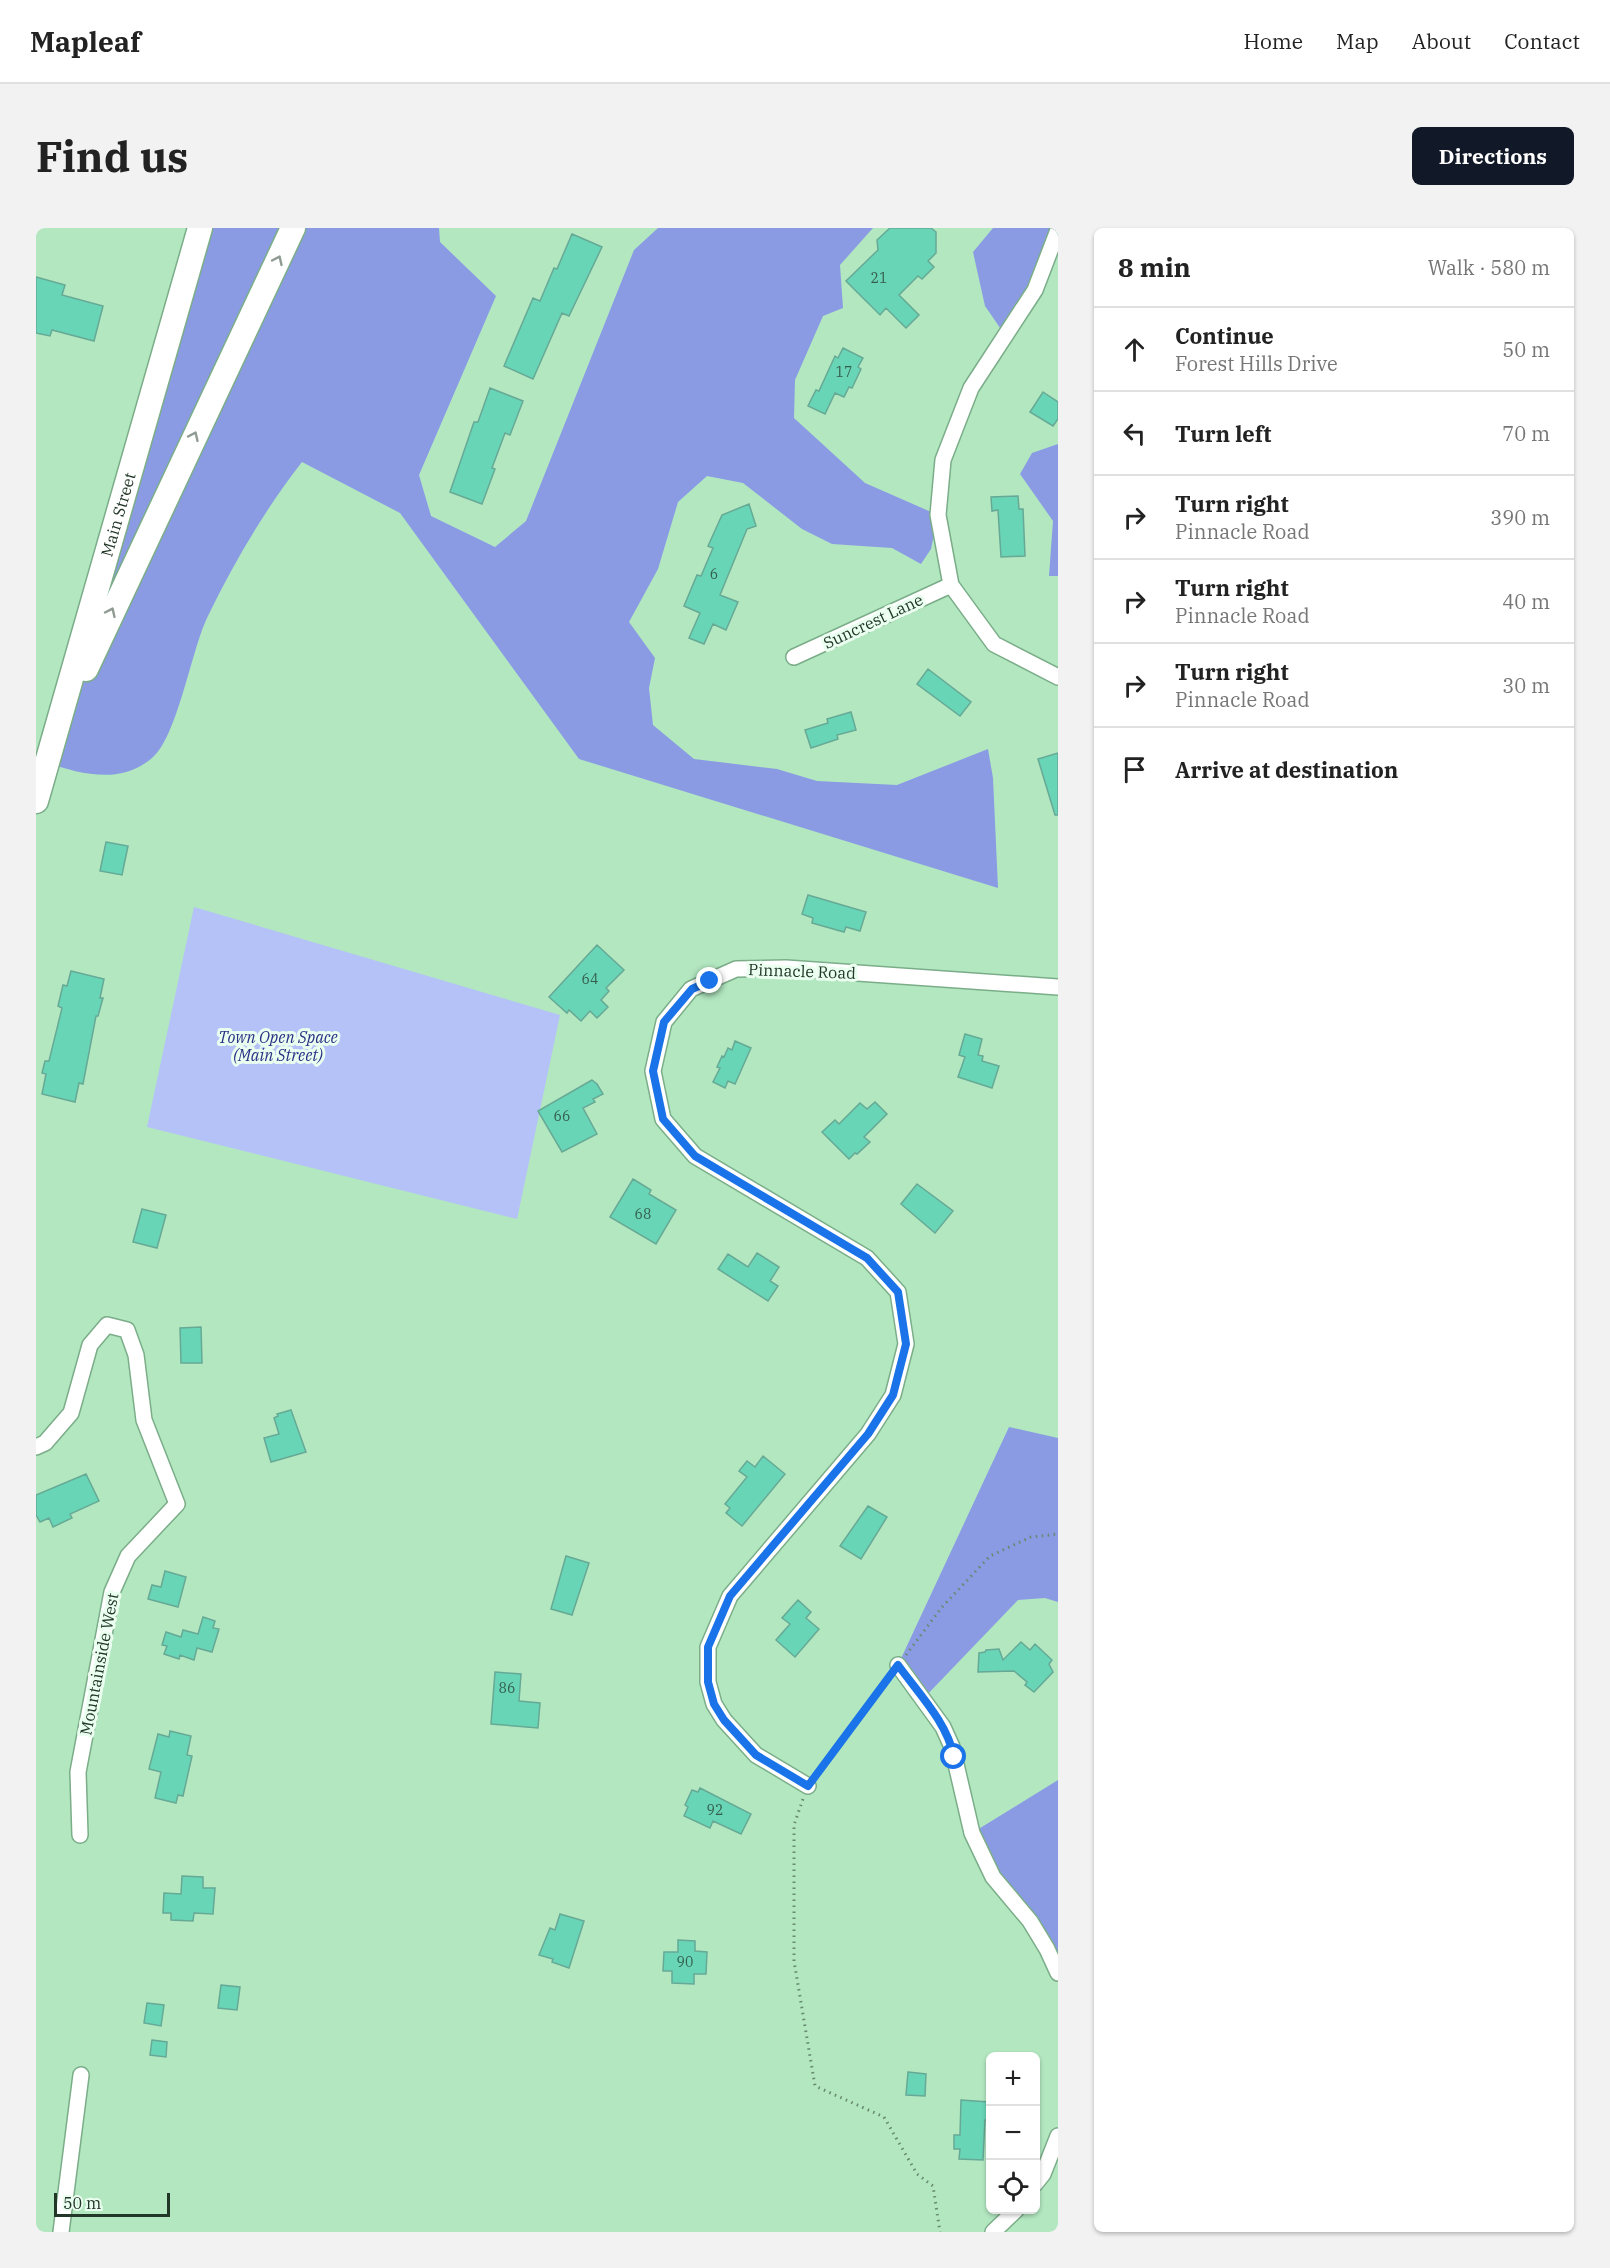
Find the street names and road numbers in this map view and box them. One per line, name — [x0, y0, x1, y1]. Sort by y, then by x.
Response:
street label: Main Street — [96, 470, 140, 559]
street label: Suncrest Lane — [820, 589, 926, 653]
street label: Pinnacle Road — [748, 959, 856, 983]
street label: Mountainside West — [75, 1591, 123, 1737]

